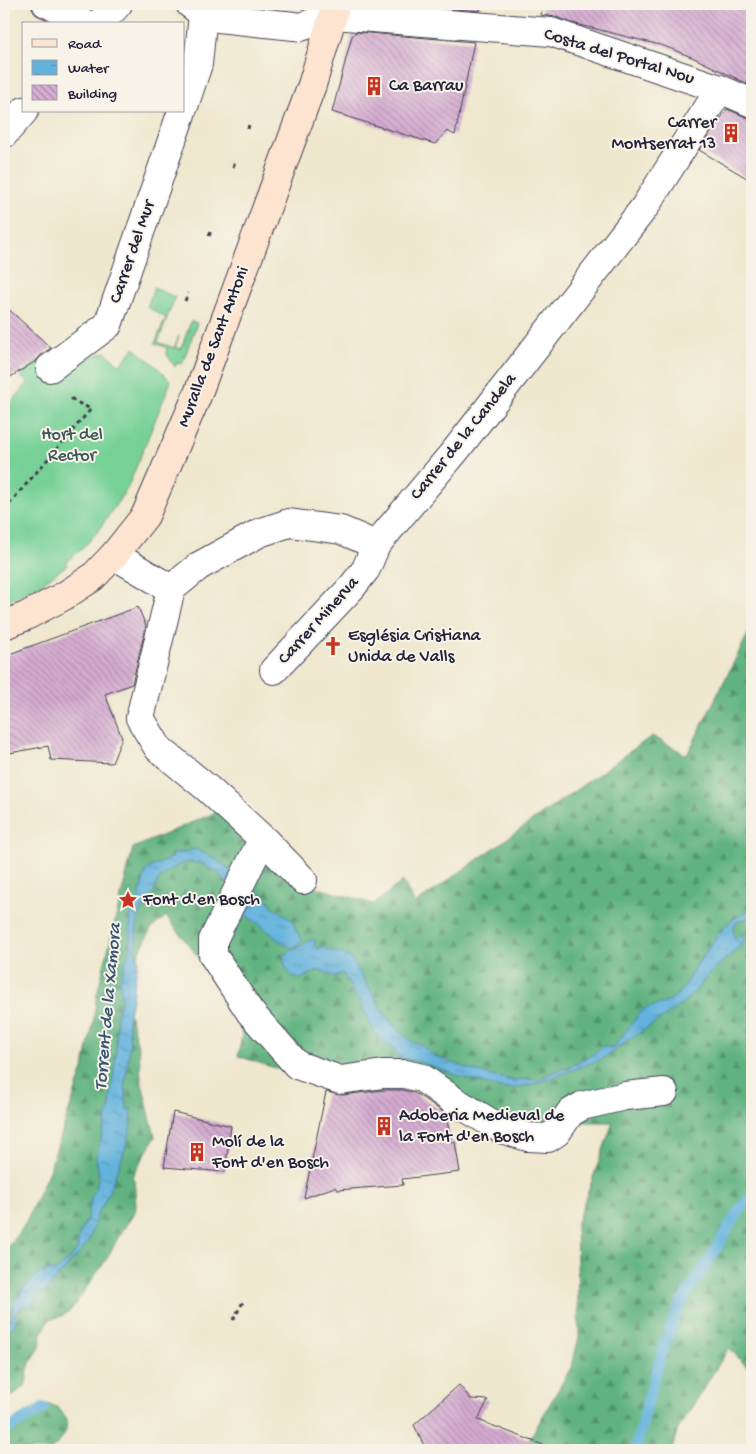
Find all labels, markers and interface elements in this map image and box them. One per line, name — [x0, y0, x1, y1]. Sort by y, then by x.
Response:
legend — [22, 22, 185, 112]
street label: Costa del Portal Nou — [541, 24, 697, 90]
text: Road — [68, 36, 102, 54]
text: Water — [68, 60, 110, 78]
building icon: Ca Barrau — [363, 75, 385, 97]
place label: Ca Barrau — [389, 76, 464, 97]
text: Building — [67, 86, 117, 104]
place label: Carrer Montserrat 13 — [611, 113, 718, 155]
building icon: Carrer Montserrat 13 — [720, 122, 742, 144]
street label: Carrer del Mur — [106, 196, 161, 306]
street label: Muralla de Sant Antoni — [174, 264, 254, 430]
street label: Carrer de la Candela — [406, 369, 522, 505]
park label: Hort del Rector — [41, 425, 103, 467]
street label: Carrer Minerva — [274, 572, 365, 669]
place label: Església Cristiana Unida de Valls — [348, 626, 482, 668]
church icon: Església Cristiana Unida de Valls — [322, 635, 344, 657]
place icon: Font d'en Bosch — [117, 889, 139, 911]
place label: Font d'en Bosch — [142, 890, 260, 911]
water label: Torrent de la Xamora — [90, 921, 128, 1091]
place label: Adoberia Medieval de la Font d'en Bosch — [399, 1106, 565, 1148]
building icon: Adoberia Medieval de la Font d'en Bosch — [373, 1115, 395, 1137]
place label: Molí de la Font d'en Bosch — [211, 1132, 329, 1174]
building icon: Molí de la Font d'en Bosch — [186, 1141, 208, 1163]

